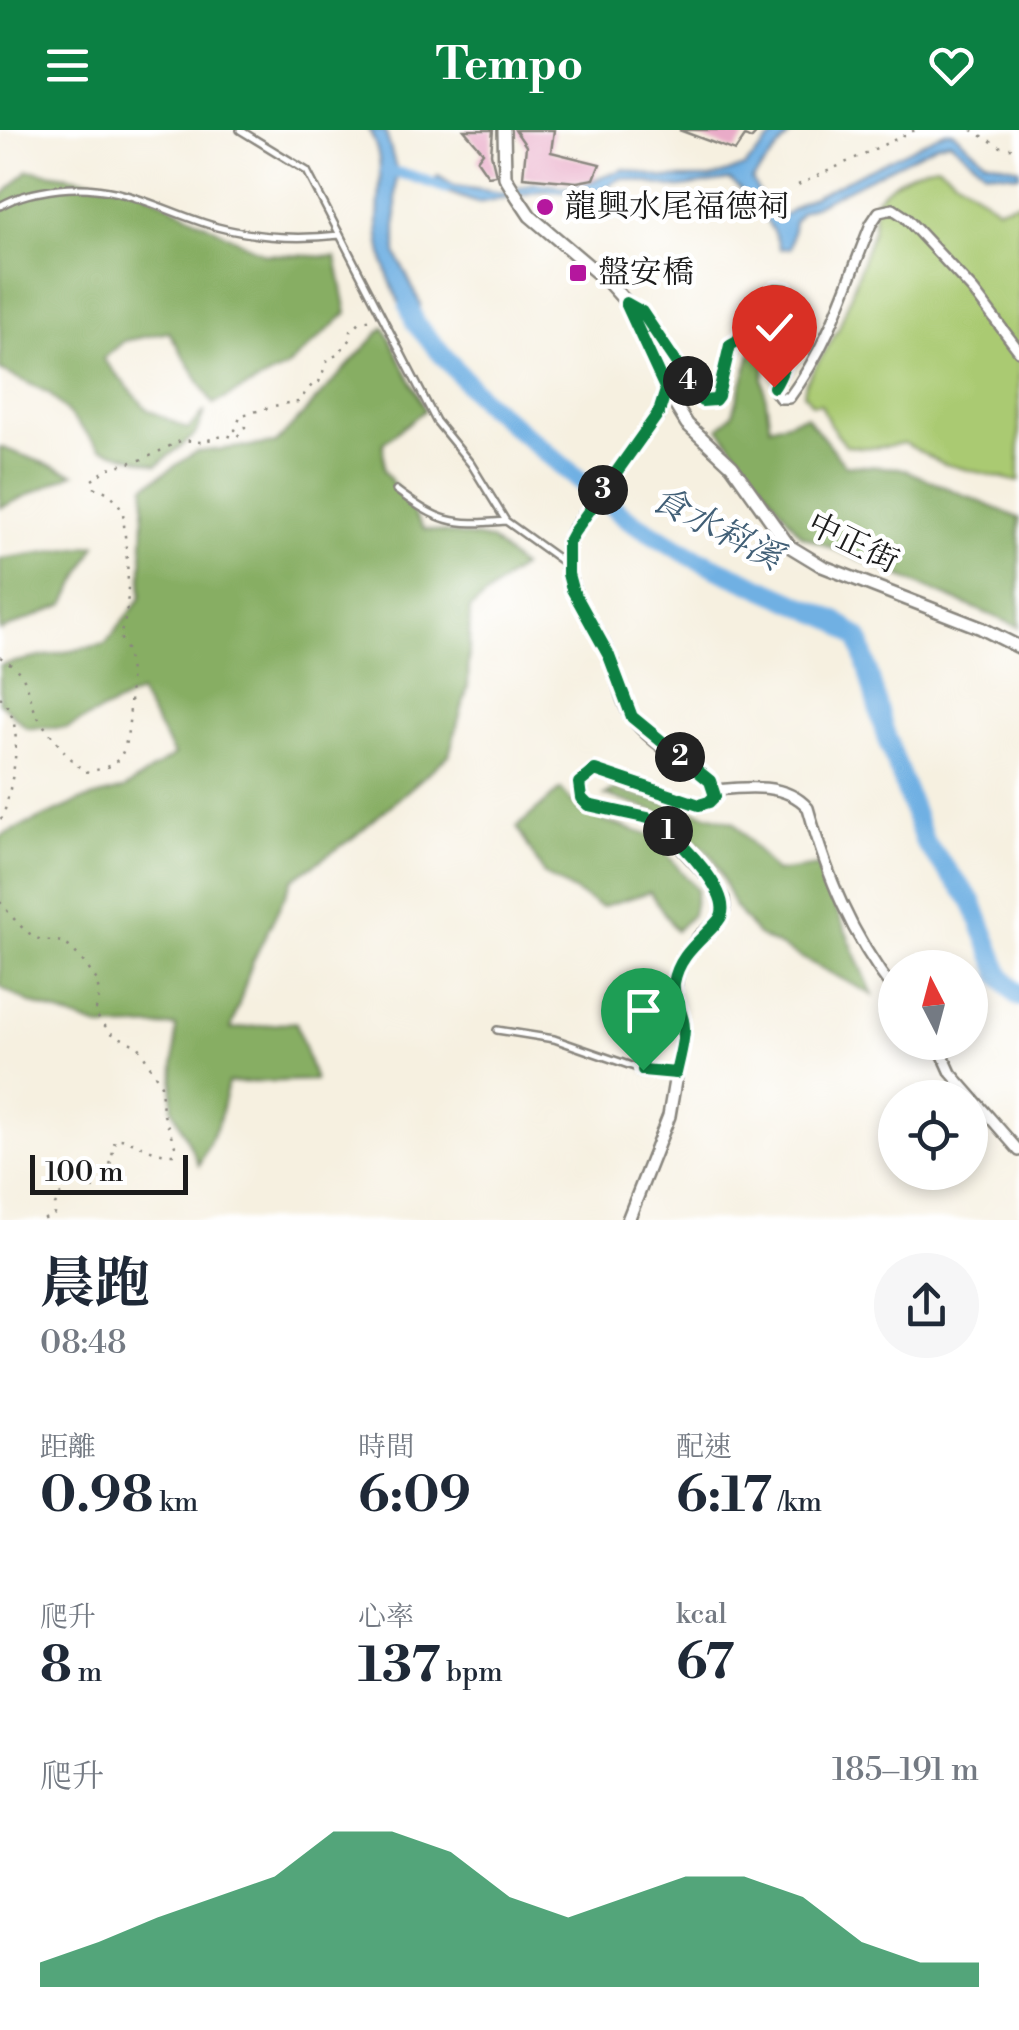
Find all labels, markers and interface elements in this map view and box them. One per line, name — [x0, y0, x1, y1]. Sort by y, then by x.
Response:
text: Tempo — [436, 37, 583, 94]
icon: menu — [40, 38, 95, 93]
icon: heart — [924, 38, 979, 93]
place label: 龍興水尾福德祠 — [565, 187, 789, 227]
marker: 龍興水尾福德祠 — [534, 196, 556, 218]
place label: 盤安橋 — [598, 253, 694, 293]
marker: 盤安橋 — [567, 262, 589, 284]
pin — [732, 285, 817, 388]
icon: check — [747, 300, 802, 355]
pin: 4 — [663, 356, 713, 406]
text: 4 — [679, 363, 697, 398]
pin: 3 — [578, 465, 628, 515]
text: 3 — [595, 472, 611, 507]
water label: 食水嵙溪 — [645, 478, 793, 582]
street label: 中正街 — [801, 504, 905, 582]
pin: 2 — [655, 732, 705, 782]
text: 2 — [671, 739, 689, 774]
pin: 1 — [643, 806, 693, 856]
text: 1 — [661, 813, 675, 848]
north arrow — [878, 950, 988, 1060]
map controls — [878, 950, 988, 1190]
pin — [601, 968, 686, 1071]
icon: arrive — [616, 983, 671, 1038]
button: locate — [878, 1080, 988, 1190]
scale bar — [30, 1150, 188, 1194]
text: 100 m — [45, 1155, 124, 1190]
text: 晨跑 — [40, 1251, 150, 1320]
button: share — [874, 1253, 979, 1358]
text: 08:48 — [40, 1323, 127, 1363]
text: 距離 — [40, 1430, 96, 1465]
text: 時間 — [358, 1430, 414, 1465]
text: 配速 — [676, 1430, 732, 1465]
text: 0.98 — [40, 1465, 153, 1527]
text: 6:09 — [358, 1465, 471, 1527]
text: 6:17 — [676, 1465, 772, 1527]
text: km — [153, 1485, 198, 1520]
text: /km — [772, 1485, 822, 1520]
text: kcal — [676, 1597, 727, 1632]
text: 爬升 — [40, 1600, 96, 1635]
text: 心率 — [358, 1600, 414, 1635]
text: 67 — [676, 1632, 735, 1694]
text: 8 — [40, 1635, 72, 1697]
text: 137 — [358, 1635, 440, 1697]
text: m — [72, 1655, 102, 1690]
text: bpm — [440, 1655, 503, 1690]
text: 185–191 m — [832, 1750, 979, 1790]
text: 爬升 — [40, 1757, 104, 1797]

